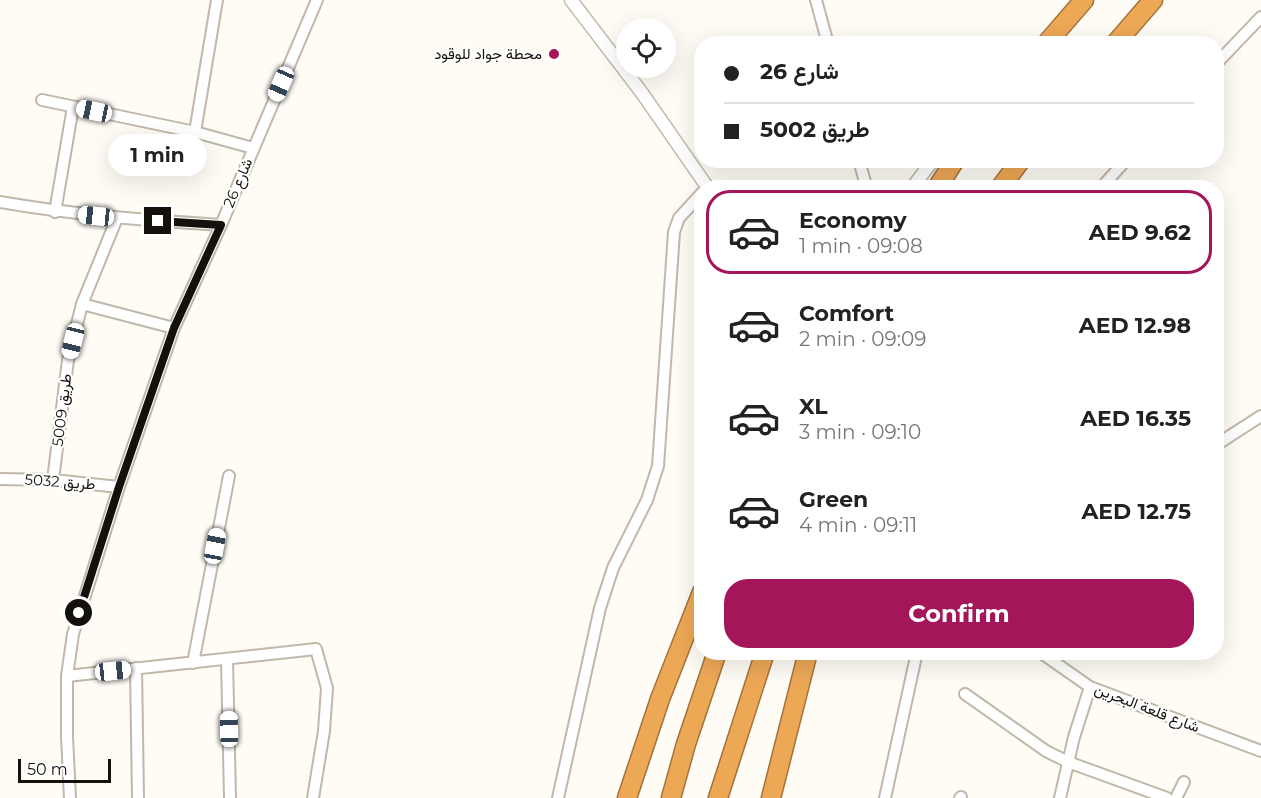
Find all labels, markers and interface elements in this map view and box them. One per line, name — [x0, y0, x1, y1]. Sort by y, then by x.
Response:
map controls — [616, 18, 676, 78]
button: locate — [616, 18, 676, 78]
place label: محطة جواد للوقود — [434, 44, 542, 63]
marker: محطة جواد للوقود — [547, 47, 561, 61]
text: شارع 26 — [760, 58, 839, 85]
car — [265, 64, 297, 104]
car — [75, 98, 113, 124]
text: طريق 5002 — [760, 116, 870, 143]
callout: 1 min — [108, 134, 207, 176]
text: 1 min — [130, 143, 185, 167]
street label: شارع 26 — [219, 155, 258, 211]
car — [77, 205, 115, 227]
icon: car — [727, 205, 781, 259]
route end — [144, 207, 171, 234]
text: Economy — [799, 207, 907, 234]
text: AED 9.62 — [1089, 219, 1191, 246]
text: 1 min · 09:08 — [799, 234, 923, 258]
icon: car — [727, 298, 781, 352]
text: Comfort — [799, 300, 894, 327]
text: AED 12.98 — [1079, 312, 1191, 339]
car — [60, 321, 86, 361]
text: 2 min · 09:09 — [799, 327, 926, 351]
street label: طريق 5009 — [48, 372, 76, 448]
icon: car — [727, 391, 781, 445]
text: XL — [799, 393, 828, 420]
text: AED 16.35 — [1080, 405, 1191, 432]
text: 3 min · 09:10 — [799, 420, 921, 444]
street label: طريق 5032 — [24, 470, 96, 494]
icon: car — [727, 484, 781, 538]
text: Green — [799, 486, 868, 513]
text: AED 12.75 — [1081, 498, 1191, 525]
text: 4 min · 09:11 — [799, 513, 917, 537]
car — [203, 527, 227, 565]
button: Confirm — [724, 579, 1194, 648]
route start — [65, 599, 92, 626]
car — [94, 660, 132, 682]
street label: شارع قلعة البحرين — [1091, 679, 1203, 738]
car — [220, 711, 238, 747]
scale bar — [18, 756, 111, 784]
text: 50 m — [27, 760, 68, 779]

